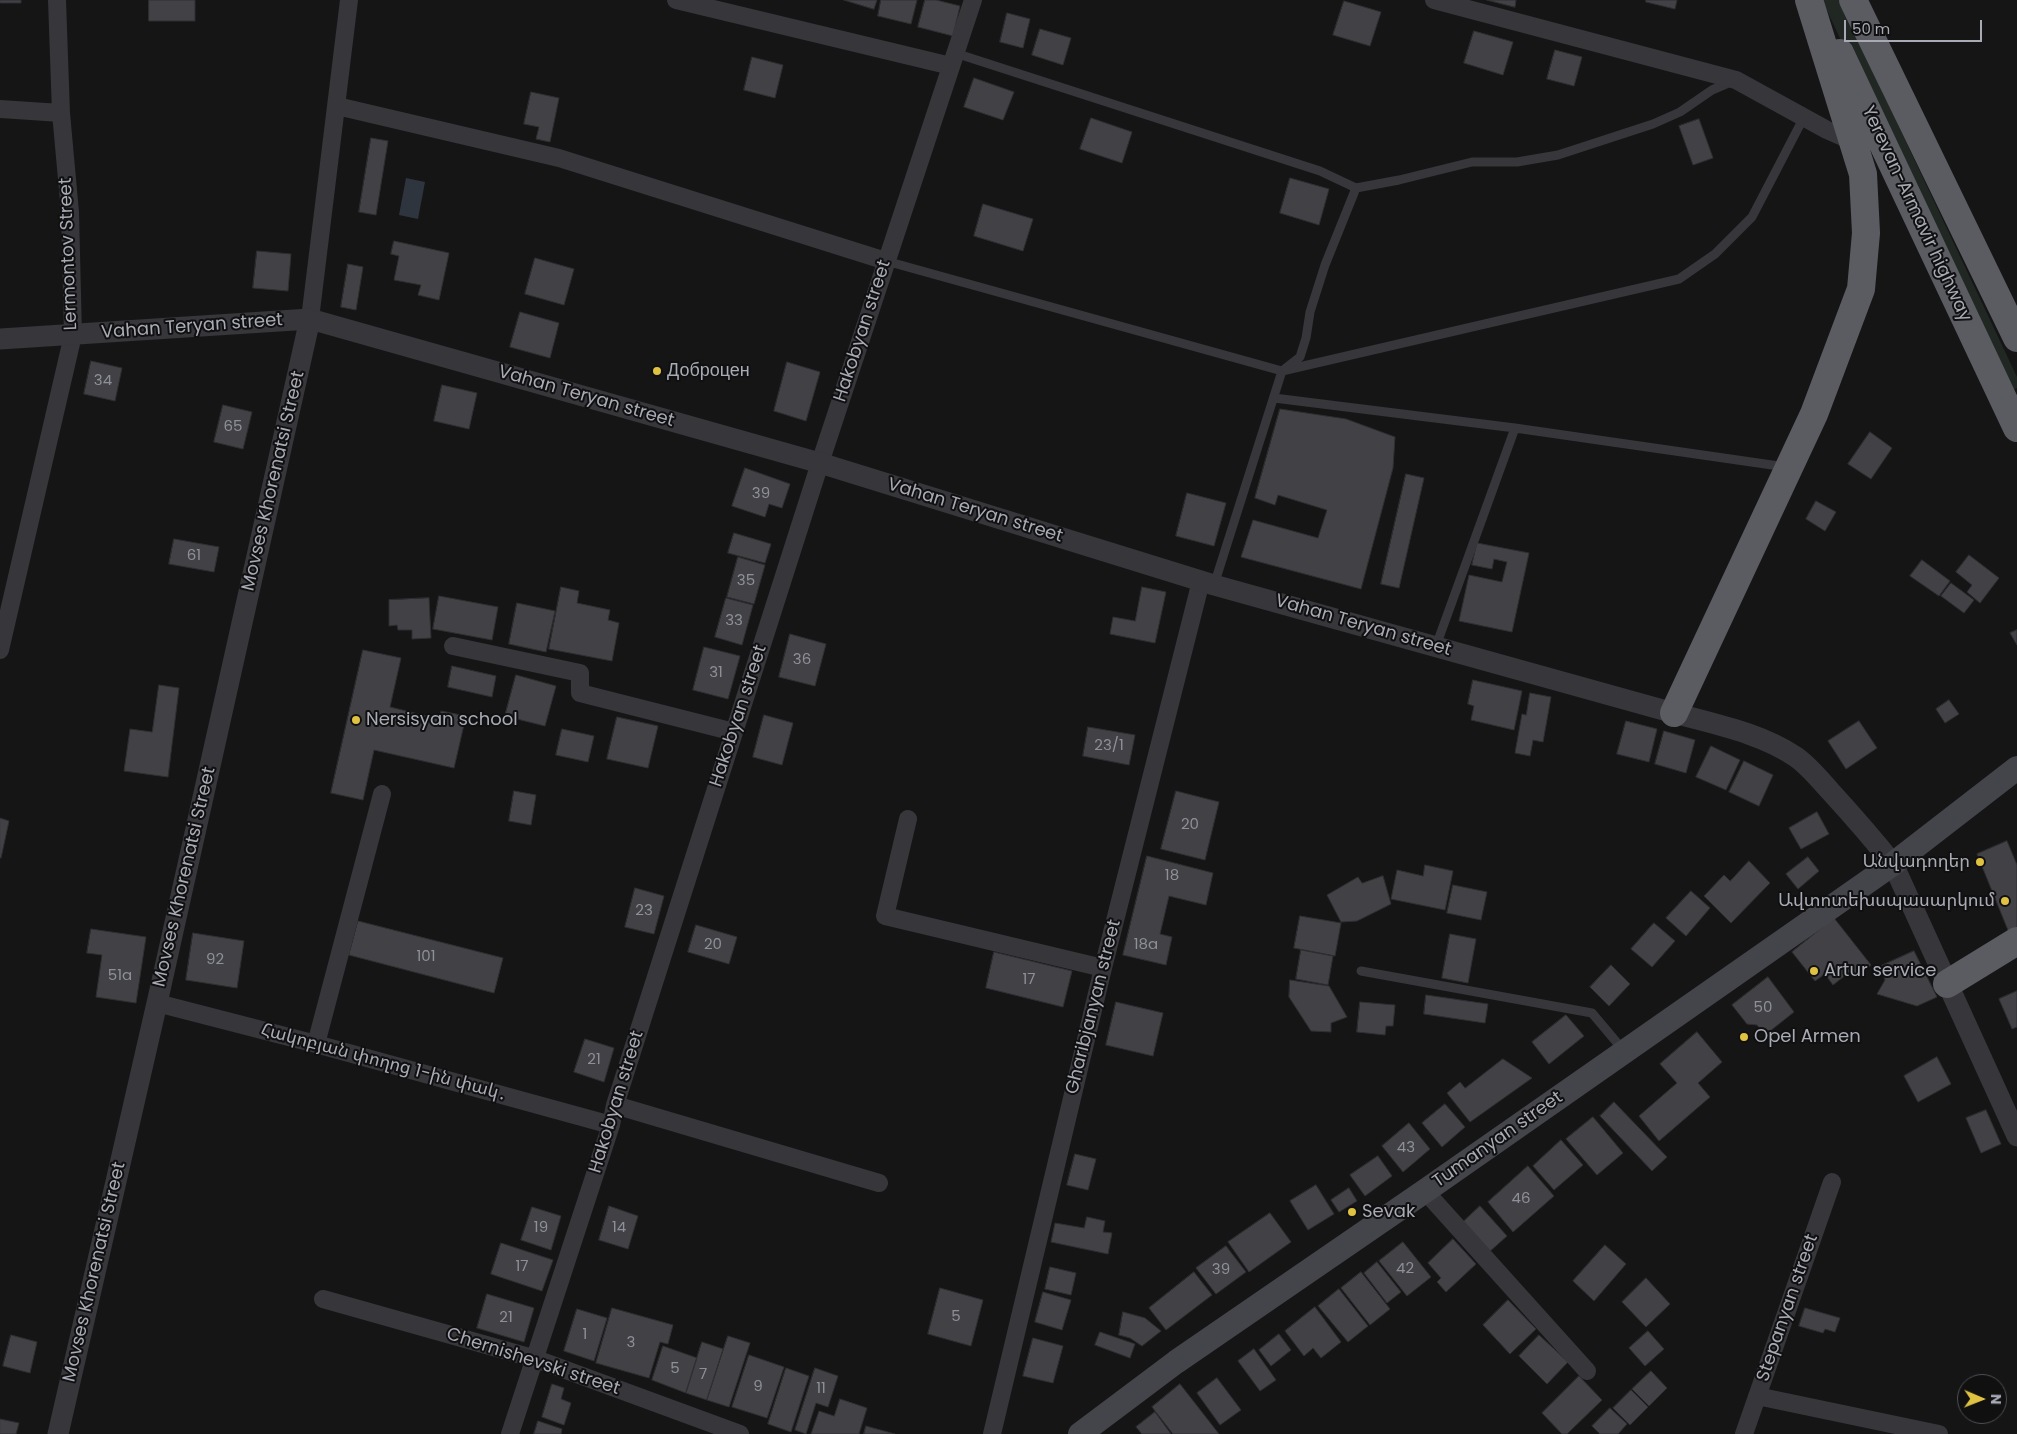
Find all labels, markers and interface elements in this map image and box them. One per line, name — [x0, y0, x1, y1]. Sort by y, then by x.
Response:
scale bar — [1847, 10, 1984, 42]
text: 50 m — [1852, 18, 1890, 39]
street label: Yerevan-Armavir highway — [1856, 103, 1976, 325]
street label: Lermontov Street — [56, 177, 82, 331]
street label: Hakobyan street — [830, 257, 896, 405]
street label: Vahan Teryan street — [100, 310, 284, 344]
place label: Доброцен — [667, 360, 750, 382]
street label: Vahan Teryan street — [495, 362, 677, 432]
marker: Доброцен — [651, 365, 663, 377]
street label: Movses Khorenatsi Street — [238, 369, 310, 593]
house number: 34 — [94, 372, 112, 390]
house number: 65 — [224, 418, 242, 436]
street label: Vahan Teryan street — [885, 474, 1065, 548]
house number: 39 — [752, 485, 770, 503]
house number: 61 — [187, 547, 201, 565]
house number: 35 — [737, 572, 755, 590]
street label: Vahan Teryan street — [1272, 591, 1454, 661]
house number: 33 — [725, 612, 743, 630]
street label: Hakobyan street — [706, 642, 772, 790]
house number: 36 — [793, 651, 811, 669]
house number: 31 — [709, 664, 723, 682]
place label: Nersisyan school — [366, 709, 518, 731]
marker: Nersisyan school — [350, 714, 362, 726]
house number: 23/1 — [1094, 737, 1124, 755]
street label: Movses Khorenatsi Street — [149, 765, 221, 989]
house number: 20 — [1181, 816, 1199, 834]
place label: Անվադողեր — [1862, 851, 1970, 873]
marker: Անվադողեր — [1974, 856, 1986, 868]
house number: 18 — [1165, 867, 1179, 885]
place label: Ավտոտեխսպասարկում — [1778, 890, 1995, 912]
marker: Ավտոտեխսպասարկում — [1999, 895, 2011, 907]
house number: 23 — [635, 902, 653, 920]
street label: Gharibjanyan street — [1062, 917, 1126, 1097]
house number: 20 — [704, 936, 722, 954]
house number: 18a — [1134, 936, 1158, 954]
house number: 101 — [416, 948, 436, 966]
house number: 92 — [206, 951, 224, 969]
place label: Artur service — [1824, 960, 1936, 982]
marker: Artur service — [1808, 965, 1820, 977]
house number: 51a — [108, 967, 132, 985]
house number: 17 — [1023, 971, 1035, 989]
house number: 50 — [1754, 999, 1772, 1017]
street label: Հակոբյան փողոց 1-ին փակ․ — [258, 1020, 510, 1106]
place label: Opel Armen — [1754, 1026, 1861, 1048]
street label: Hakobyan street — [585, 1028, 649, 1176]
marker: Opel Armen — [1738, 1031, 1750, 1043]
house number: 21 — [587, 1051, 601, 1069]
street label: Tumanyan street — [1429, 1087, 1567, 1193]
house number: 43 — [1397, 1139, 1415, 1157]
street label: Movses Khorenatsi Street — [59, 1160, 131, 1384]
house number: 46 — [1512, 1190, 1530, 1208]
place label: Sevak — [1362, 1201, 1415, 1223]
marker: Sevak — [1346, 1206, 1358, 1218]
house number: 19 — [534, 1219, 548, 1237]
house number: 14 — [612, 1219, 626, 1237]
street label: Stepanyan street — [1753, 1232, 1823, 1384]
house number: 17 — [516, 1258, 528, 1276]
house number: 42 — [1396, 1260, 1414, 1278]
house number: 39 — [1212, 1261, 1230, 1279]
house number: 5 — [951, 1308, 961, 1326]
house number: 21 — [499, 1309, 513, 1327]
street label: Chernishevski street — [444, 1324, 622, 1400]
house number: 1 — [583, 1326, 587, 1344]
house number: 3 — [627, 1334, 635, 1352]
house number: 5 — [670, 1360, 680, 1378]
house number: 7 — [699, 1366, 707, 1384]
north arrow — [1957, 1374, 2007, 1424]
house number: 9 — [753, 1378, 763, 1396]
house number: 11 — [816, 1380, 826, 1398]
text: N — [1986, 1394, 2006, 1405]

